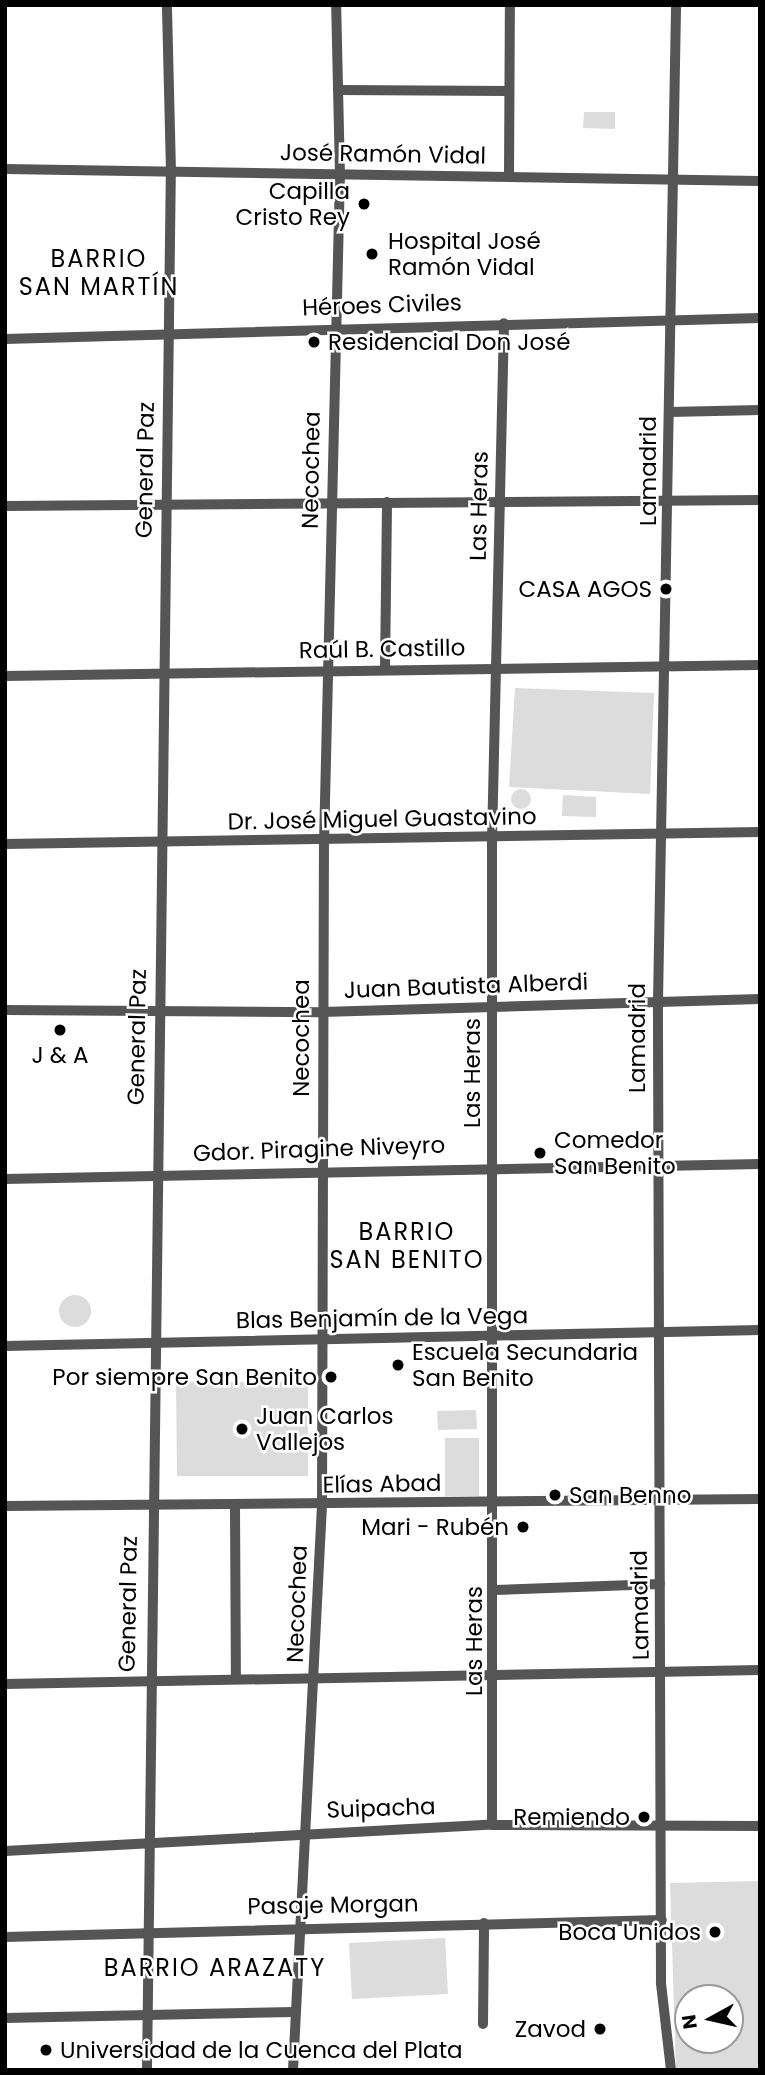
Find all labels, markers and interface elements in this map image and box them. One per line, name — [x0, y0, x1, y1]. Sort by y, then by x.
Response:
street label: José Ramón Vidal — [280, 138, 486, 170]
place label: Capilla Cristo Rey — [236, 177, 350, 231]
marker: Capilla Cristo Rey — [356, 196, 372, 212]
place label: Hospital José Ramón Vidal — [388, 227, 541, 281]
marker: Hospital José Ramón Vidal — [362, 244, 382, 264]
district label: BARRIO SAN MARTÍN — [20, 245, 178, 301]
street label: Héroes Civiles — [302, 288, 462, 322]
place label: Residencial Don José — [328, 328, 570, 356]
marker: Residencial Don José — [306, 334, 322, 350]
street label: General Paz — [130, 402, 160, 538]
street label: Necochea — [296, 411, 326, 529]
street label: Lamadrid — [634, 416, 662, 526]
street label: Las Heras — [464, 451, 494, 561]
place label: CASA AGOS — [519, 575, 652, 603]
marker: CASA AGOS — [658, 581, 674, 597]
street label: Raúl B. Castillo — [299, 634, 465, 664]
street label: Dr. José Miguel Guastavino — [227, 803, 537, 835]
street label: Juan Bautista Alberdi — [343, 968, 589, 1004]
street label: General Paz — [122, 969, 152, 1105]
street label: Necochea — [287, 979, 315, 1097]
street label: Lamadrid — [623, 983, 651, 1093]
street label: Las Heras — [458, 1018, 486, 1128]
marker: J & A — [52, 1022, 68, 1038]
place label: J & A — [32, 1041, 88, 1069]
place label: Comedor San Benito — [554, 1126, 676, 1180]
street label: Gdor. Piragine Niveyro — [192, 1131, 446, 1167]
marker: Comedor San Benito — [532, 1145, 548, 1161]
district label: BARRIO SAN BENITO — [331, 1218, 483, 1274]
street label: Blas Benjamín de la Vega — [236, 1302, 528, 1334]
place label: Escuela Secundaria San Benito — [412, 1338, 638, 1392]
marker: Escuela Secundaria San Benito — [390, 1357, 406, 1373]
place label: Por siempre San Benito — [52, 1363, 317, 1391]
marker: Por siempre San Benito — [323, 1369, 339, 1385]
place label: Juan Carlos Vallejos — [256, 1402, 394, 1456]
marker: Juan Carlos Vallejos — [234, 1421, 250, 1437]
street label: Elías Abad — [322, 1469, 442, 1499]
place label: San Benno — [569, 1481, 691, 1509]
marker: San Benno — [547, 1487, 563, 1503]
place label: Mari - Rubén — [361, 1513, 509, 1541]
marker: Mari - Rubén — [515, 1519, 531, 1535]
street label: General Paz — [113, 1536, 143, 1672]
street label: Necochea — [281, 1545, 313, 1663]
street label: Lamadrid — [625, 1550, 655, 1660]
street label: Las Heras — [460, 1586, 488, 1696]
street label: Suipacha — [326, 1792, 436, 1824]
place label: Remiendo — [513, 1803, 630, 1831]
marker: Remiendo — [636, 1809, 652, 1825]
street label: Pasaje Morgan — [247, 1890, 419, 1920]
place label: Boca Unidos — [558, 1918, 701, 1946]
marker: Boca Unidos — [707, 1924, 723, 1940]
district label: BARRIO ARAZATY — [106, 1954, 324, 1982]
north arrow — [674, 1984, 744, 2054]
text: N — [675, 2013, 704, 2031]
place label: Zavod — [515, 2015, 586, 2043]
marker: Zavod — [592, 2021, 608, 2037]
place label: Universidad de la Cuenca del Plata — [60, 2036, 463, 2064]
marker: Universidad de la Cuenca del Plata — [38, 2042, 54, 2058]

